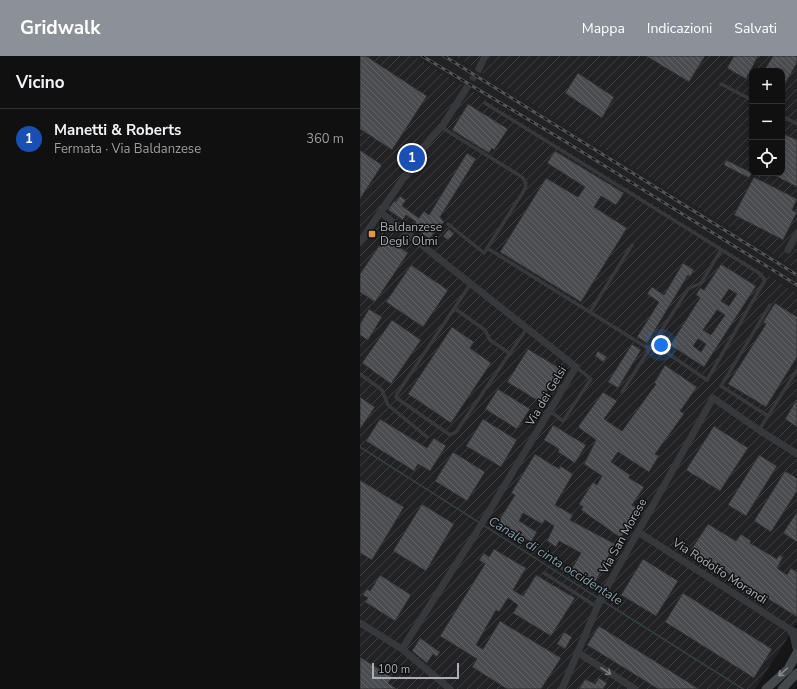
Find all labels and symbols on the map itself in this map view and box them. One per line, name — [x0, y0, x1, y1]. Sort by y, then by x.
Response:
pin: 1 — [399, 143, 425, 173]
place label: Baldanzese Degli Olmi — [380, 219, 442, 249]
marker: Baldanzese Degli Olmi — [367, 229, 377, 239]
your location — [651, 335, 671, 355]
street label: Via dei Gelsi — [521, 363, 570, 430]
street label: Via San Morese — [595, 495, 650, 577]
water label: Canale di cinta occidentale — [485, 512, 626, 610]
street label: Via Rodolfo Morandi — [669, 534, 770, 608]
scale bar — [372, 661, 459, 680]
one-way arrow — [600, 667, 612, 675]
one-way arrow — [778, 668, 789, 677]

